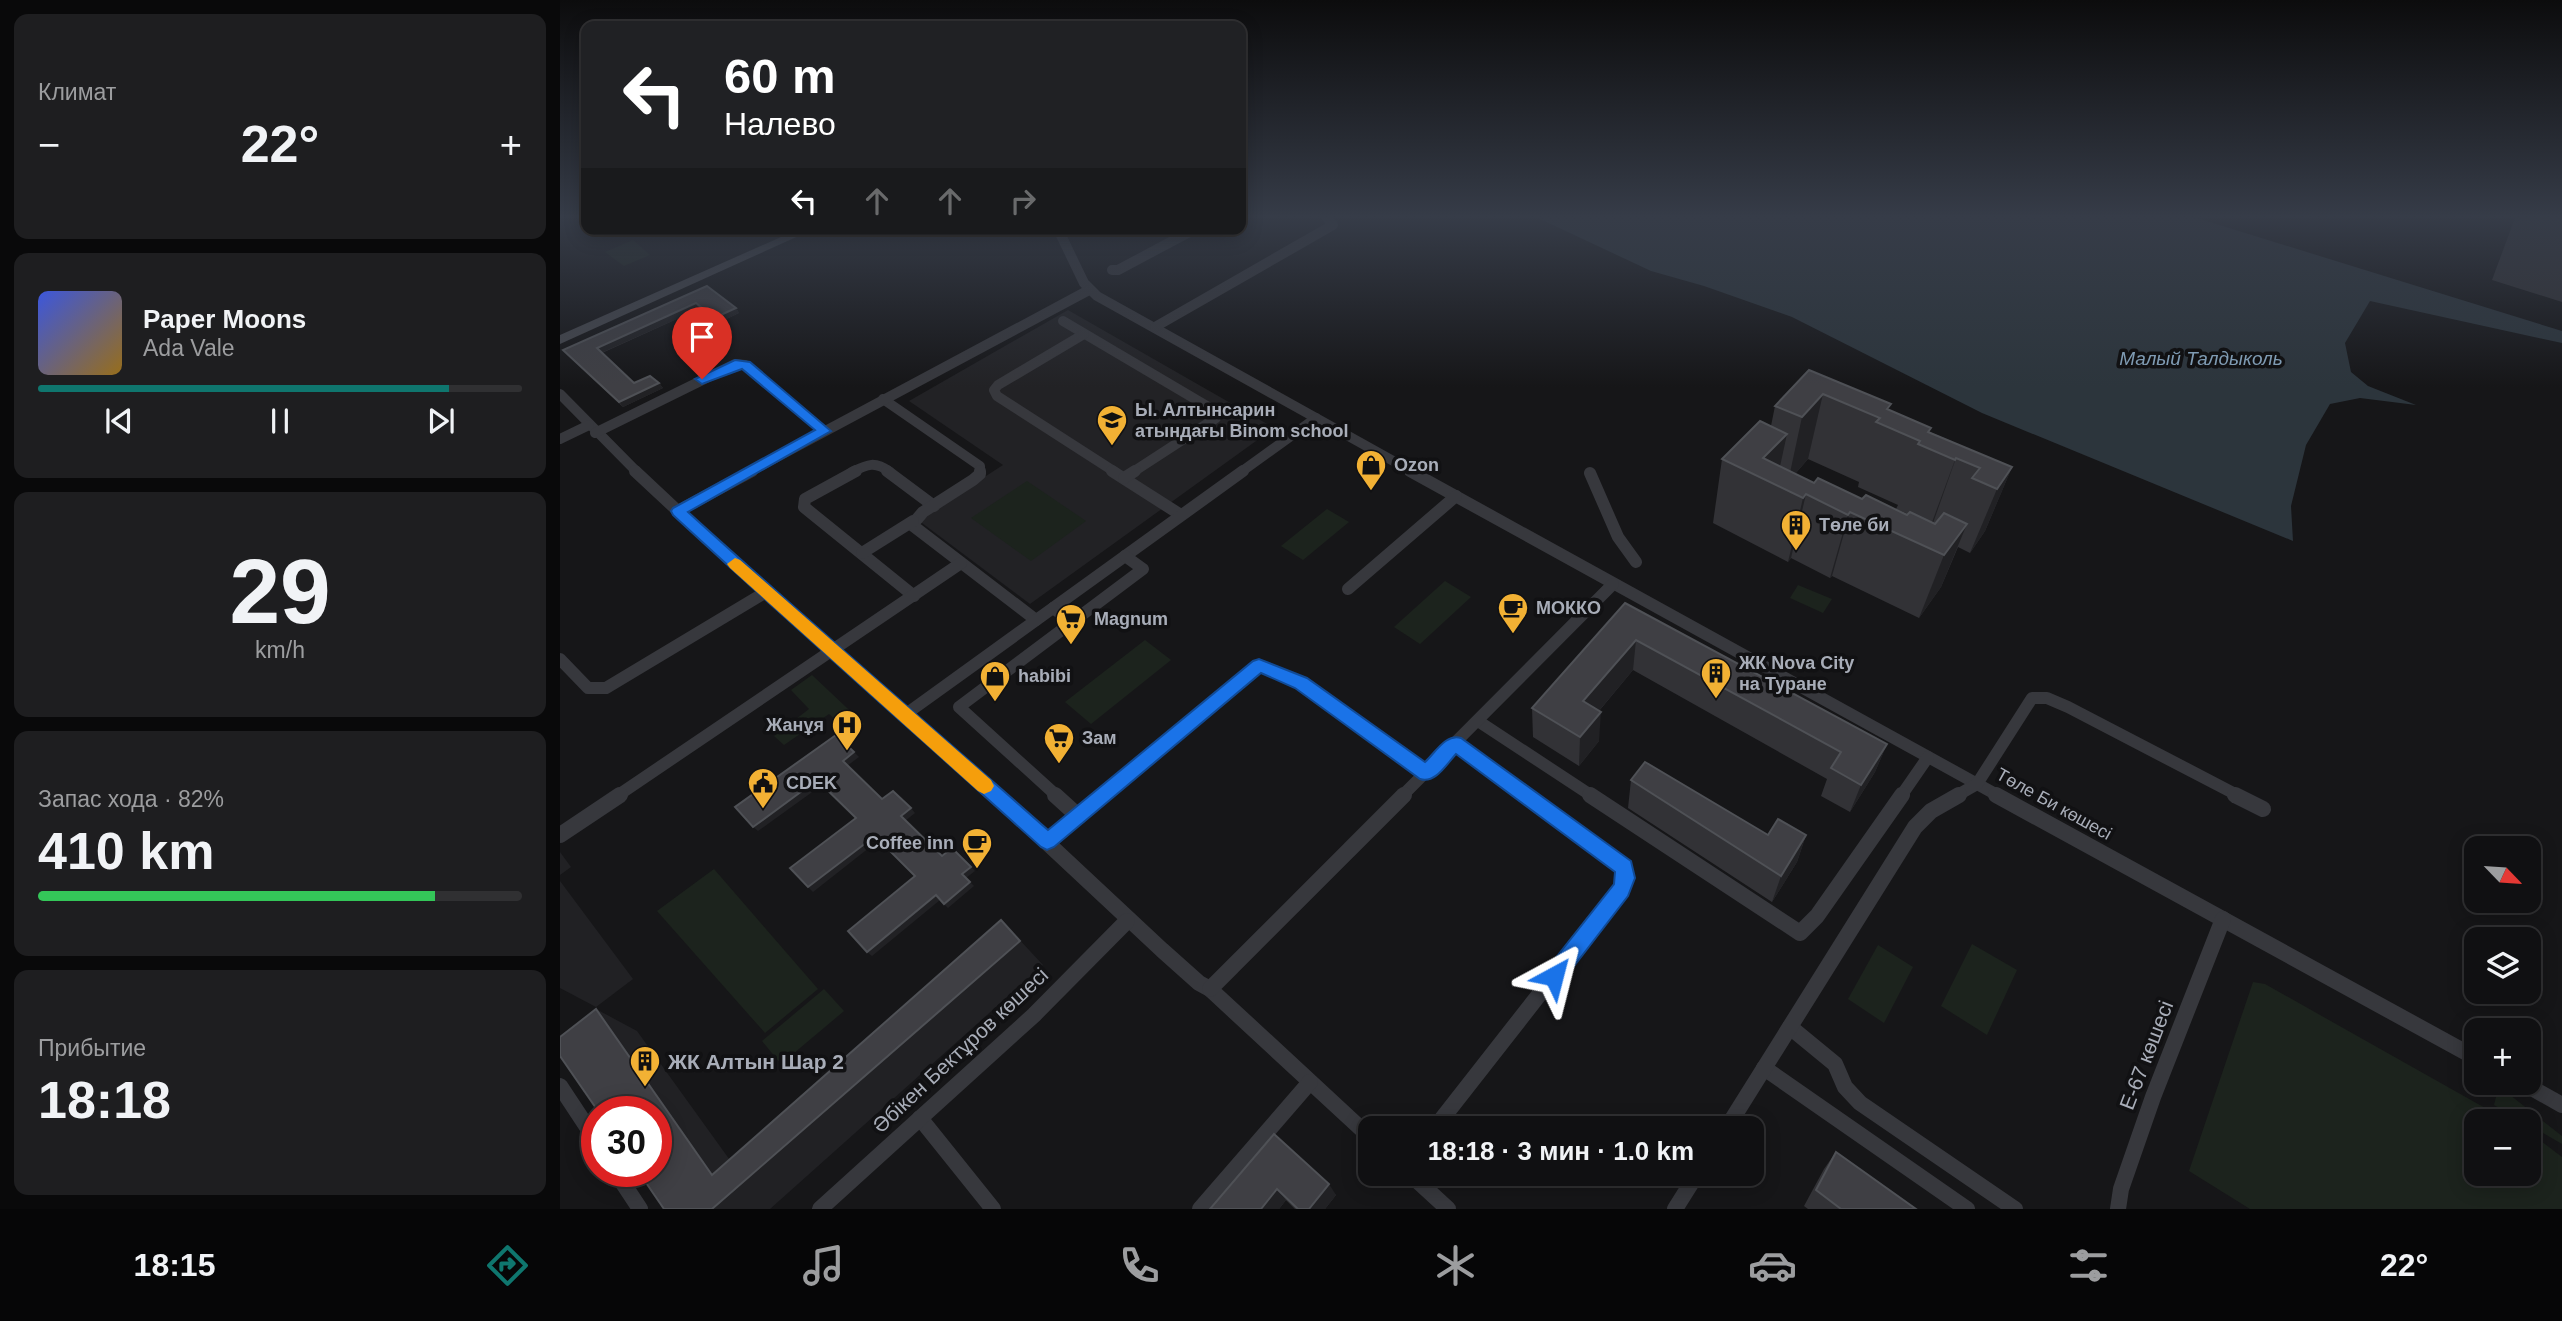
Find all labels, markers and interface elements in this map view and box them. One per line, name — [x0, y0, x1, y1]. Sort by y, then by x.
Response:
icon: left — [609, 49, 700, 140]
text: 60 m — [724, 49, 836, 103]
text: Климат — [38, 79, 116, 105]
text: Налево — [724, 106, 836, 142]
text: 22° — [241, 115, 319, 173]
text: − — [38, 124, 60, 166]
text: + — [500, 124, 522, 166]
icon: left — [785, 182, 823, 220]
icon: ahead — [858, 182, 896, 220]
icon: ahead — [931, 182, 969, 220]
icon: right — [1004, 182, 1042, 220]
text: Paper Moons — [143, 304, 306, 334]
pin — [672, 307, 732, 379]
icon: arrive — [683, 318, 721, 356]
text: Ada Vale — [143, 335, 235, 361]
water label: Малый Талдыколь — [2119, 348, 2283, 369]
place label: Ы. Алтынсарин атындағы Binom school — [1135, 400, 1348, 441]
icon: previous — [100, 402, 138, 440]
icon: pause — [261, 402, 299, 440]
icon: next — [422, 402, 460, 440]
school or university icon: Ы. Алтынсарин атындағы Binom school — [1095, 403, 1129, 447]
shop icon: Ozon — [1354, 448, 1388, 492]
place label: Ozon — [1394, 455, 1439, 475]
building icon: Төле би — [1779, 508, 1813, 552]
place label: Төле би — [1819, 515, 1889, 535]
text: 29 — [229, 541, 331, 642]
cafe icon: МОККО — [1496, 591, 1530, 635]
place label: МОККО — [1536, 598, 1601, 618]
supermarket icon: Magnum — [1054, 602, 1088, 646]
place label: Magnum — [1094, 609, 1168, 629]
text: km/h — [255, 637, 305, 663]
place label: ЖК Nova City на Туране — [1738, 653, 1854, 694]
building icon: ЖК Nova City на Туране — [1699, 656, 1733, 700]
shop icon: habibi — [978, 659, 1012, 703]
place label: habibi — [1018, 666, 1071, 686]
hospital icon: Жанұя — [830, 708, 864, 752]
place label: Жанұя — [765, 715, 824, 735]
supermarket icon: Зам — [1042, 721, 1076, 765]
place label: Зам — [1082, 728, 1117, 748]
street label: Төле Би көшесі — [1993, 764, 2115, 844]
public building icon: CDEK — [746, 766, 780, 810]
place label: CDEK — [786, 773, 837, 793]
text: Запас хода · 82% — [38, 786, 224, 812]
text: 410 km — [38, 822, 214, 880]
cafe icon: Coffee inn — [960, 826, 994, 870]
place label: Coffee inn — [866, 833, 954, 853]
north arrow — [2464, 836, 2541, 914]
map controls — [2464, 836, 2541, 1186]
button: layers — [2464, 927, 2541, 1004]
position arrow — [1517, 939, 1591, 1013]
street label: Әбікен Бектұров көшесі — [868, 963, 1052, 1137]
street label: Е-67 көшесі — [2115, 997, 2177, 1113]
button: + — [2464, 1018, 2541, 1095]
text: Прибытие — [38, 1035, 146, 1061]
building icon: ЖК Алтын Шар 2 — [628, 1044, 662, 1088]
place label: ЖК Алтын Шар 2 — [667, 1050, 844, 1073]
text: 18:18 — [38, 1071, 171, 1129]
speed limit sign: 30 — [581, 1096, 672, 1187]
button: − — [2464, 1109, 2541, 1186]
text: 18:18 · 3 мин · 1.0 km — [1428, 1136, 1694, 1166]
icon: directions — [483, 1241, 532, 1290]
icon: music — [799, 1241, 848, 1290]
icon: phone — [1115, 1241, 1164, 1290]
icon: climate — [1431, 1241, 1480, 1290]
icon: car — [1748, 1241, 1797, 1290]
icon: filters — [2064, 1241, 2113, 1290]
text: 18:15 — [134, 1247, 215, 1283]
text: 22° — [2380, 1247, 2428, 1283]

